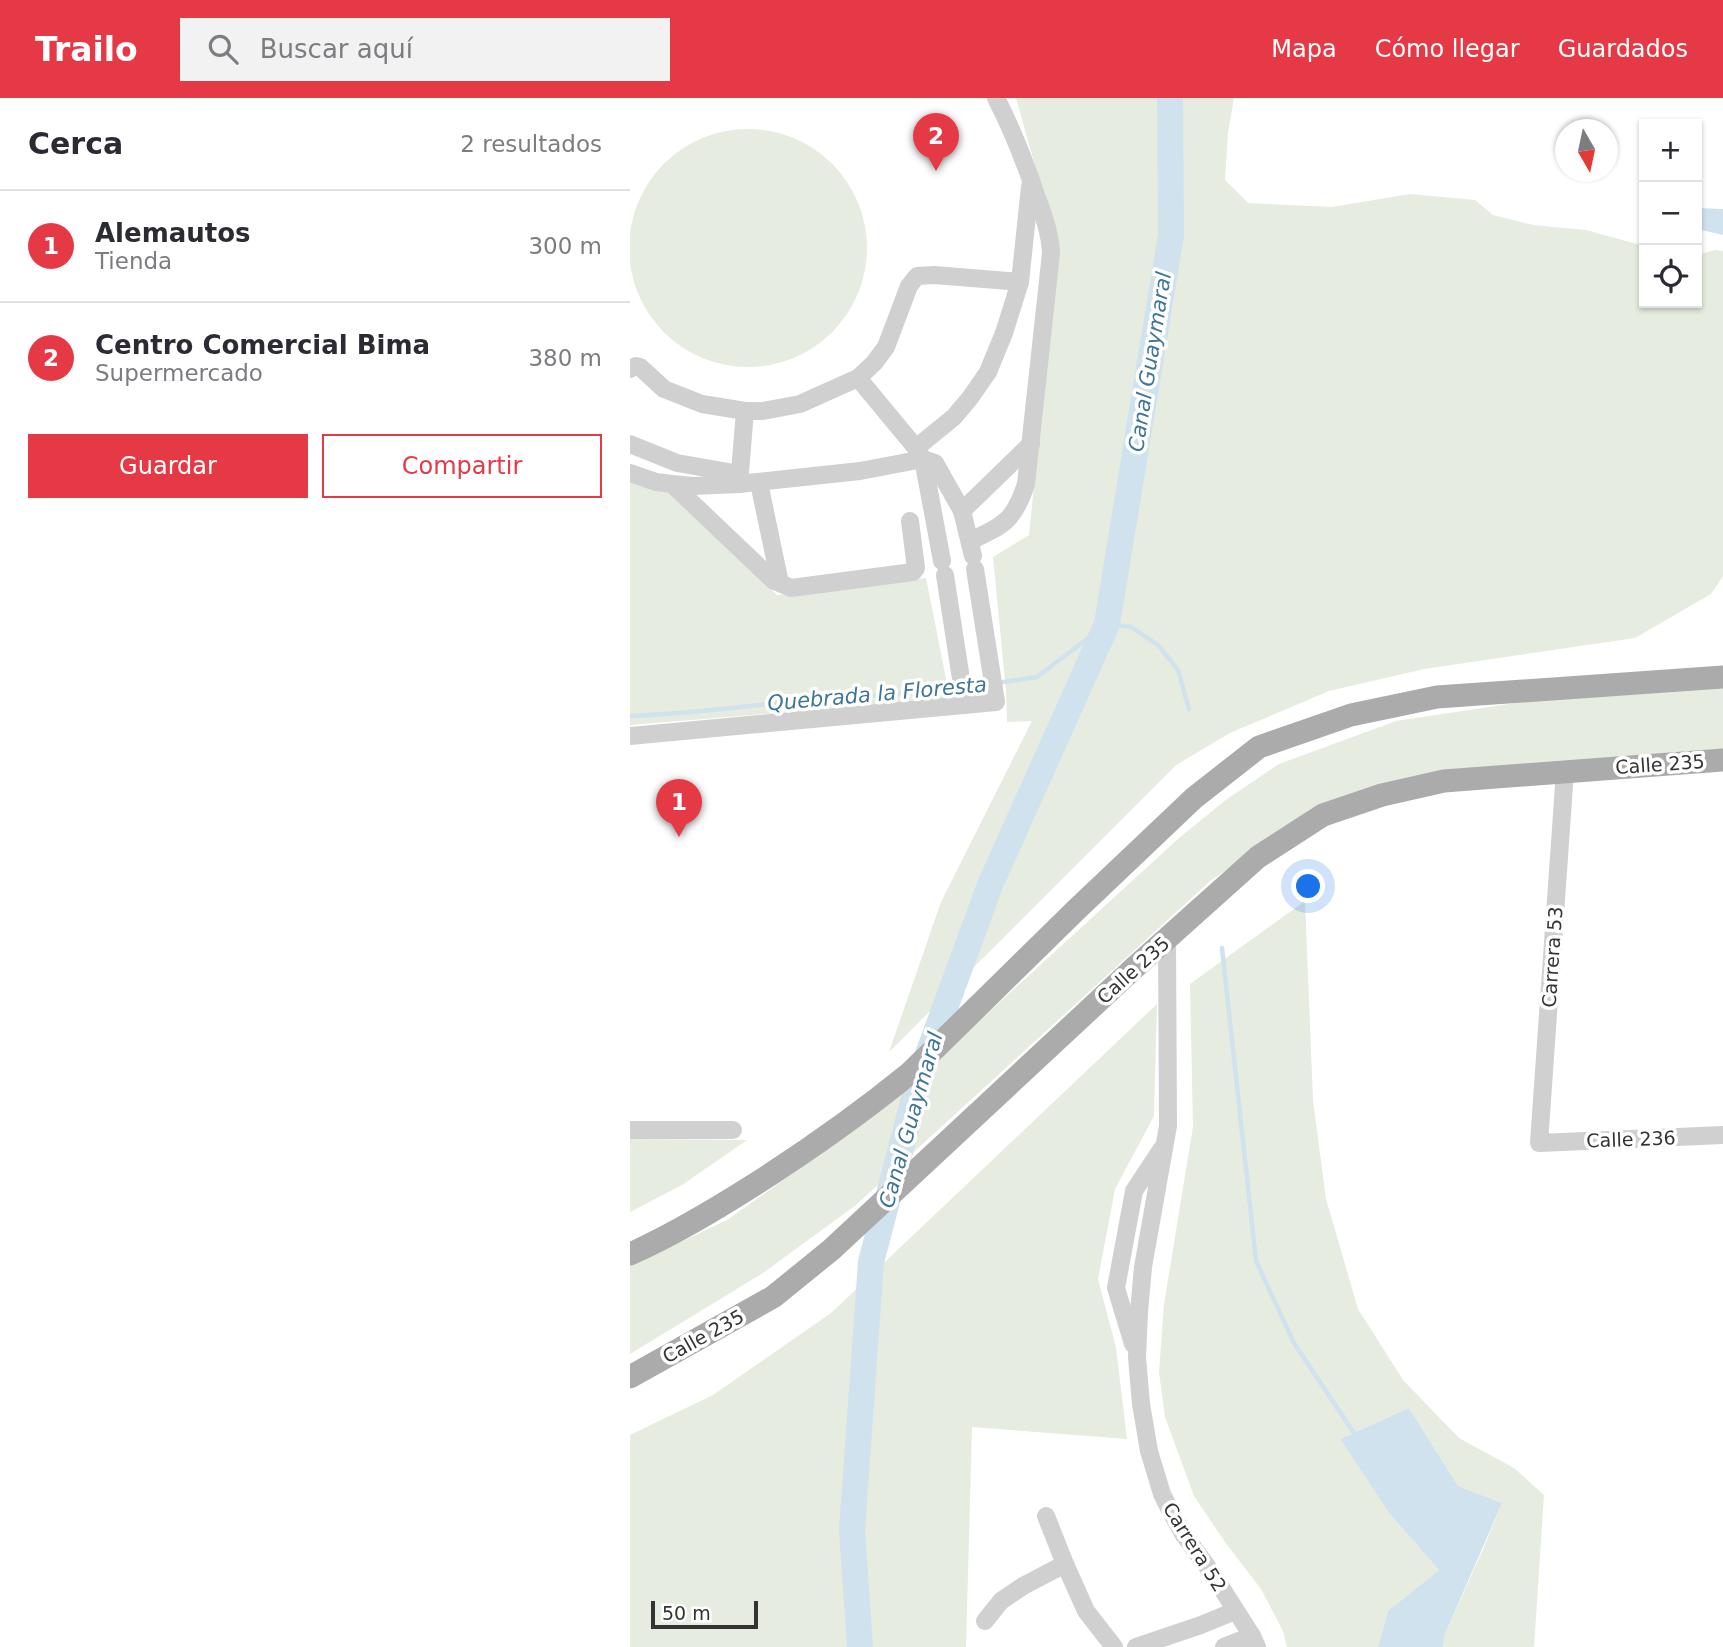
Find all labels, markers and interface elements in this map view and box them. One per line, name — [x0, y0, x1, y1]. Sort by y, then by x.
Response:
search box — [180, 18, 670, 81]
text: Trailo — [35, 30, 138, 69]
icon: search — [204, 30, 242, 68]
text: Buscar aquí — [260, 34, 413, 64]
text: Mapa — [1271, 35, 1337, 63]
text: Cómo llegar — [1375, 35, 1520, 63]
text: Guardados — [1558, 35, 1688, 63]
pin: 2 — [913, 113, 959, 171]
north arrow — [1555, 119, 1618, 182]
map controls — [1639, 119, 1702, 308]
button: + — [1639, 119, 1702, 182]
text: Cerca — [28, 126, 123, 161]
text: 2 resultados — [460, 131, 602, 157]
button: − — [1639, 182, 1702, 245]
text: Alemautos — [95, 218, 251, 248]
text: 1 — [43, 233, 59, 259]
text: 300 m — [528, 233, 602, 259]
button: locate — [1639, 245, 1702, 308]
text: Tienda — [95, 248, 172, 274]
water label: Canal Guaymaral — [1124, 270, 1176, 454]
text: Centro Comercial Bima — [95, 330, 430, 360]
text: 2 — [43, 345, 59, 371]
text: 380 m — [528, 345, 602, 371]
text: Supermercado — [95, 360, 263, 386]
button: Guardar — [28, 434, 308, 498]
button: Compartir — [322, 434, 602, 498]
water label: Quebrada la Floresta — [766, 672, 988, 716]
street label: Calle 235 — [1615, 750, 1705, 778]
pin: 1 — [656, 779, 702, 837]
your location — [1291, 869, 1325, 903]
street label: Carrera 53 — [1537, 906, 1567, 1008]
street label: Calle 235 — [1092, 932, 1174, 1008]
water label: Canal Guaymaral — [874, 1029, 948, 1211]
street label: Calle 236 — [1586, 1126, 1676, 1152]
street label: Calle 235 — [659, 1305, 747, 1367]
street label: Carrera 52 — [1159, 1498, 1231, 1596]
scale bar — [651, 1598, 758, 1630]
text: 50 m — [662, 1602, 711, 1624]

